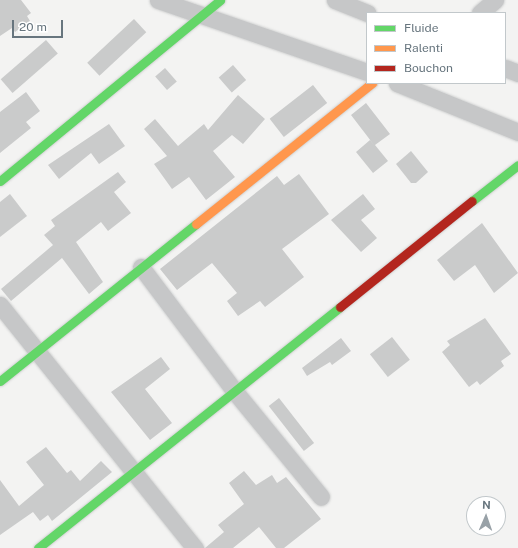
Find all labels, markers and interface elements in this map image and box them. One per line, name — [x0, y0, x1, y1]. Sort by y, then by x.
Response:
scale bar — [14, 12, 65, 38]
legend — [366, 12, 506, 84]
text: 20 m — [19, 20, 47, 34]
text: Fluide — [404, 21, 439, 35]
text: Ralenti — [404, 41, 443, 55]
text: Bouchon — [404, 61, 453, 75]
north arrow — [466, 496, 506, 536]
text: N — [482, 499, 491, 511]

